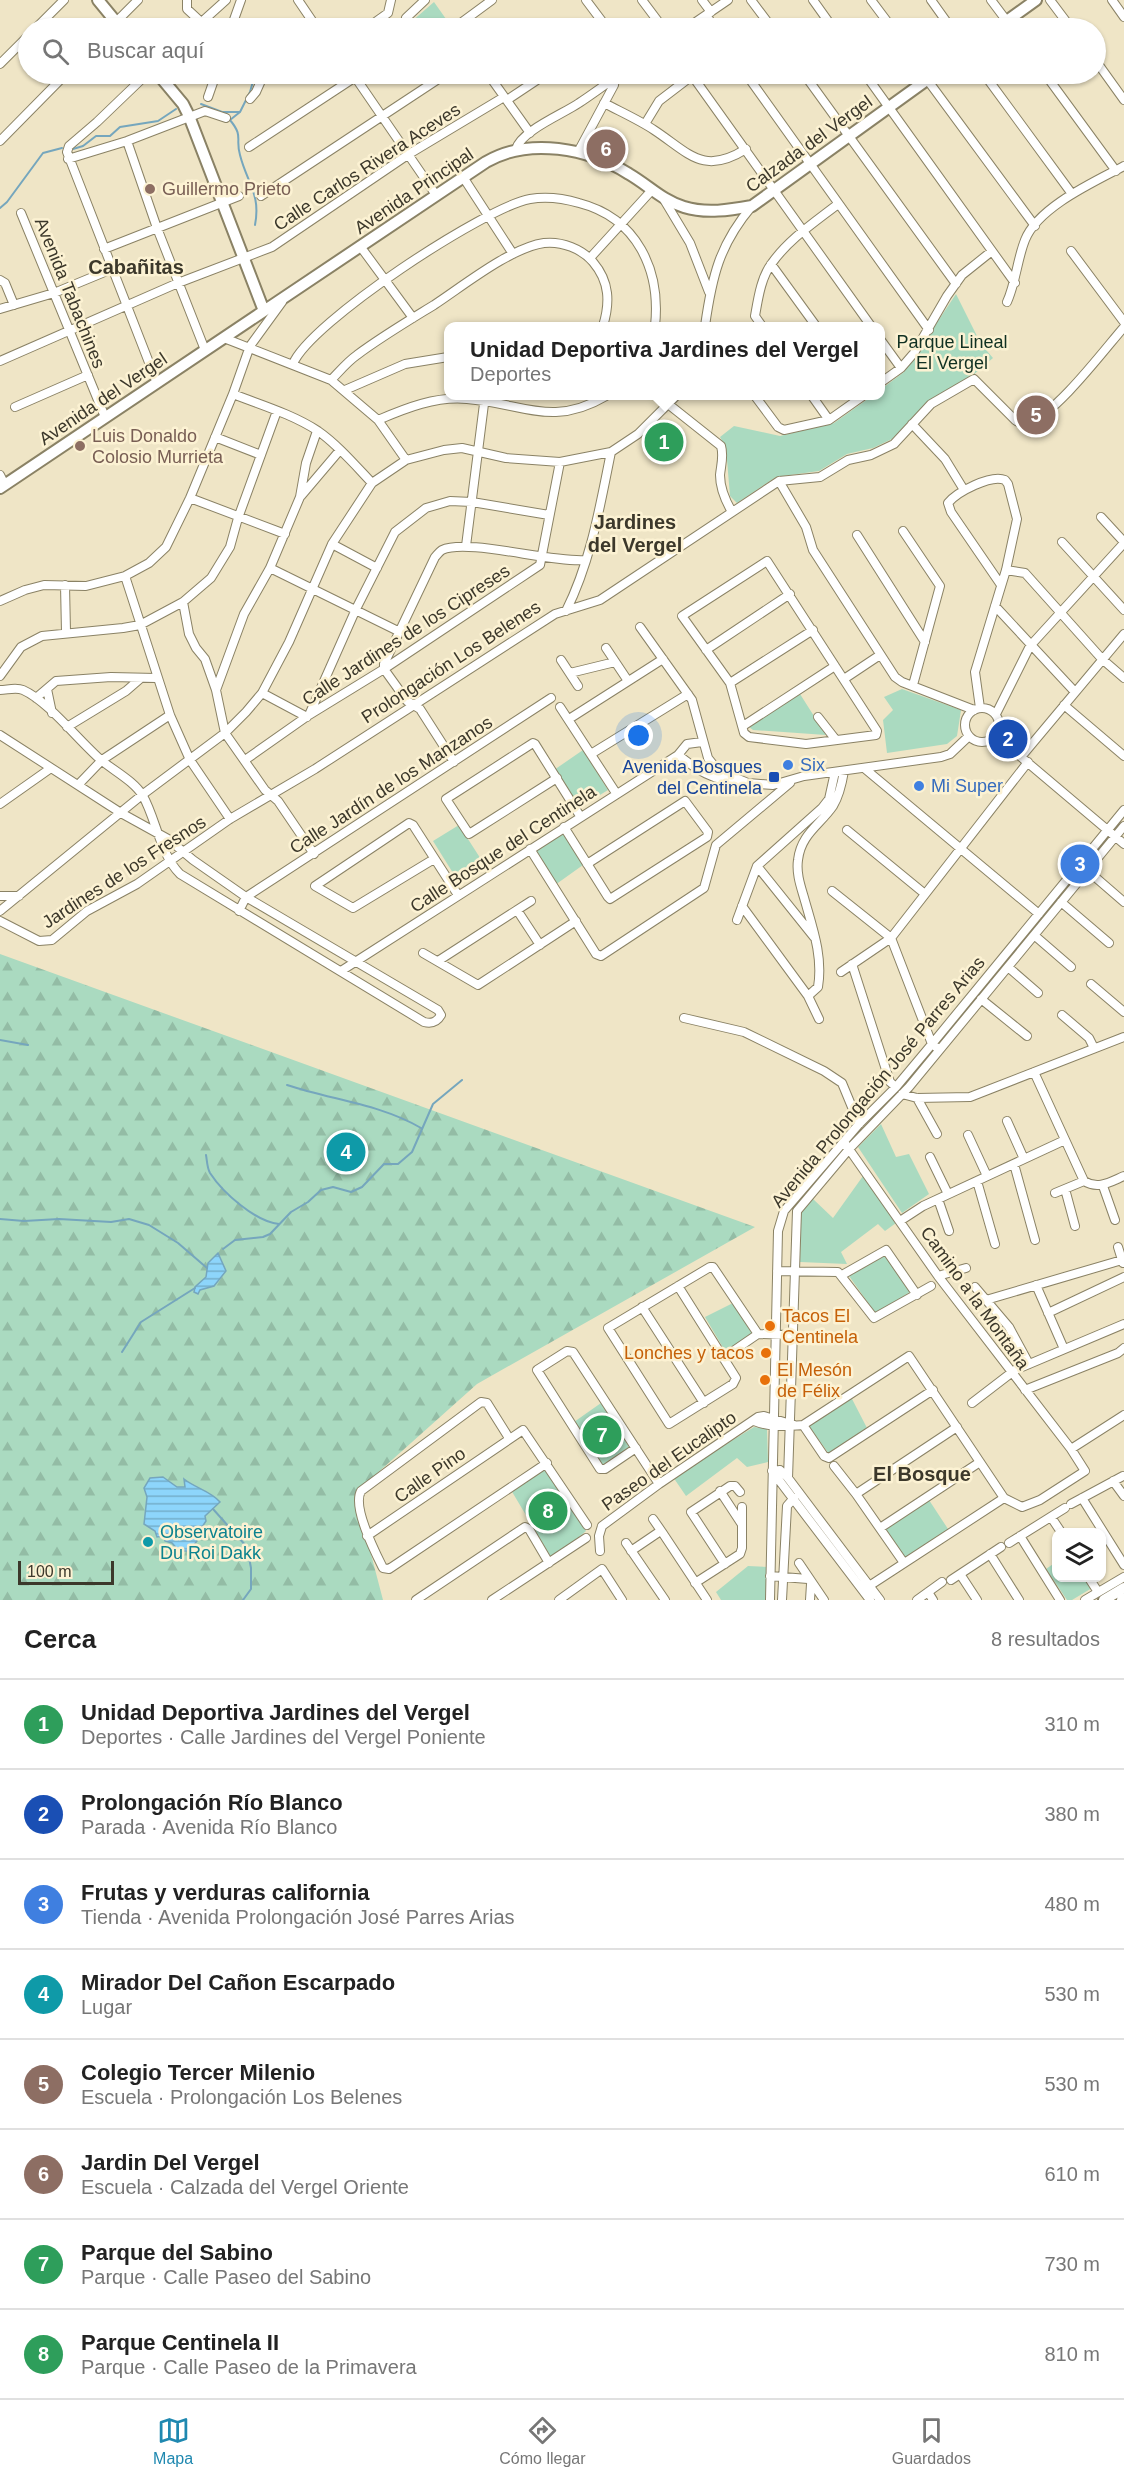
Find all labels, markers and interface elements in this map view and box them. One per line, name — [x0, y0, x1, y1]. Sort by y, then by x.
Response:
search box — [18, 18, 1106, 84]
icon: search — [39, 35, 72, 68]
text: Buscar aquí — [87, 38, 204, 63]
street label: Calzada del Vergel — [742, 91, 876, 197]
street label: Calle Carlos Rivera Aceves — [270, 99, 464, 235]
pin: 6 — [586, 126, 626, 172]
street label: Avenida Principal — [351, 144, 477, 238]
place label: Guillermo Prieto — [162, 179, 291, 199]
marker: Guillermo Prieto — [143, 182, 157, 196]
street label: Avenida Tabachines — [31, 215, 109, 371]
district label: Cabañitas — [88, 256, 184, 278]
popup — [444, 322, 885, 400]
park label: Parque Lineal El Vergel — [896, 332, 1008, 373]
text: Unidad Deportiva Jardines del Vergel — [470, 337, 859, 362]
street label: Avenida del Vergel — [35, 349, 171, 449]
text: Deportes — [470, 363, 551, 385]
pin: 5 — [1016, 392, 1056, 438]
pin: 1 — [644, 420, 684, 464]
place label: Luis Donaldo Colosio Murrieta — [92, 426, 224, 467]
marker: Luis Donaldo Colosio Murrieta — [73, 439, 87, 453]
district label: Jardines del Vergel — [588, 511, 682, 556]
street label: Calle Jardines de los Cipreses — [299, 560, 513, 710]
street label: Prolongación Los Belenes — [358, 597, 544, 727]
street label: Calle Jardín de los Manzanos — [286, 712, 496, 858]
pin: 2 — [988, 716, 1028, 762]
your location — [624, 721, 653, 750]
place label: Six — [800, 755, 825, 775]
place label: Avenida Bosques del Centinela — [622, 757, 763, 798]
marker: Six — [781, 758, 795, 772]
marker: Avenida Bosques del Centinela — [767, 770, 781, 784]
place label: Mi Super — [931, 776, 1003, 796]
marker: Mi Super — [912, 779, 926, 793]
street label: Calle Bosque del Centinela — [406, 781, 600, 917]
street label: Jardines de los Fresnos — [38, 812, 210, 932]
pin: 3 — [1060, 842, 1100, 886]
street label: Avenida Prolongación José Parres Arias — [767, 953, 989, 1211]
pin: 4 — [326, 1130, 366, 1174]
street label: Camino a la Montaña — [917, 1223, 1034, 1374]
place label: Tacos El Centinela — [782, 1306, 859, 1347]
marker: Tacos El Centinela — [763, 1319, 777, 1333]
place label: Lonches y tacos — [624, 1343, 754, 1363]
marker: Lonches y tacos — [759, 1346, 773, 1360]
place label: El Mesón de Félix — [777, 1360, 852, 1401]
marker: El Mesón de Félix — [758, 1373, 772, 1387]
street label: Paseo del Eucalipto — [598, 1407, 740, 1515]
pin: 7 — [582, 1412, 622, 1458]
street label: Calle Pino — [391, 1443, 469, 1507]
district label: El Bosque — [873, 1463, 971, 1485]
pin: 8 — [528, 1488, 568, 1534]
place label: Observatoire Du Roi Dakk — [160, 1522, 263, 1563]
map controls — [1052, 1528, 1106, 1582]
button: layers — [1052, 1528, 1106, 1582]
marker: Observatoire Du Roi Dakk — [141, 1535, 155, 1549]
scale bar — [18, 1558, 114, 1586]
text: 100 m — [27, 1563, 71, 1580]
text: Cerca — [24, 1624, 96, 1654]
text: 8 resultados — [991, 1628, 1100, 1650]
text: Unidad Deportiva Jardines del Vergel — [81, 1700, 470, 1725]
text: 1 — [38, 1713, 49, 1735]
text: 310 m — [1044, 1713, 1100, 1735]
text: Deportes · Calle Jardines del Vergel Poniente — [81, 1726, 486, 1748]
text: Prolongación Río Blanco — [81, 1790, 343, 1815]
text: 2 — [38, 1803, 49, 1825]
text: 380 m — [1044, 1803, 1100, 1825]
text: Parada · Avenida Río Blanco — [81, 1816, 337, 1838]
text: Frutas y verduras california — [81, 1880, 370, 1905]
text: 3 — [38, 1893, 49, 1915]
text: 480 m — [1044, 1893, 1100, 1915]
text: Tienda · Avenida Prolongación José Parres Arias — [81, 1906, 515, 1928]
text: Mirador Del Cañon Escarpado — [81, 1970, 395, 1995]
text: 4 — [38, 1983, 49, 2005]
text: 530 m — [1044, 1983, 1100, 2005]
text: Lugar — [81, 1996, 132, 2018]
text: Colegio Tercer Milenio — [81, 2060, 315, 2085]
text: 5 — [38, 2073, 49, 2095]
text: 530 m — [1044, 2073, 1100, 2095]
text: Escuela · Prolongación Los Belenes — [81, 2086, 402, 2108]
text: Jardin Del Vergel — [81, 2150, 260, 2175]
text: 6 — [38, 2163, 49, 2185]
text: 610 m — [1044, 2163, 1100, 2185]
text: Escuela · Calzada del Vergel Oriente — [81, 2176, 409, 2198]
text: Parque del Sabino — [81, 2240, 273, 2265]
text: 7 — [38, 2253, 49, 2275]
text: 730 m — [1044, 2253, 1100, 2275]
text: Parque · Calle Paseo del Sabino — [81, 2266, 371, 2288]
text: Parque Centinela II — [81, 2330, 279, 2355]
text: 8 — [38, 2343, 49, 2365]
text: 810 m — [1044, 2343, 1100, 2365]
text: Parque · Calle Paseo de la Primavera — [81, 2356, 417, 2378]
tab: Mapa — [153, 2414, 193, 2468]
tab: Cómo llegar — [499, 2414, 586, 2468]
tab: Guardados — [892, 2414, 971, 2468]

